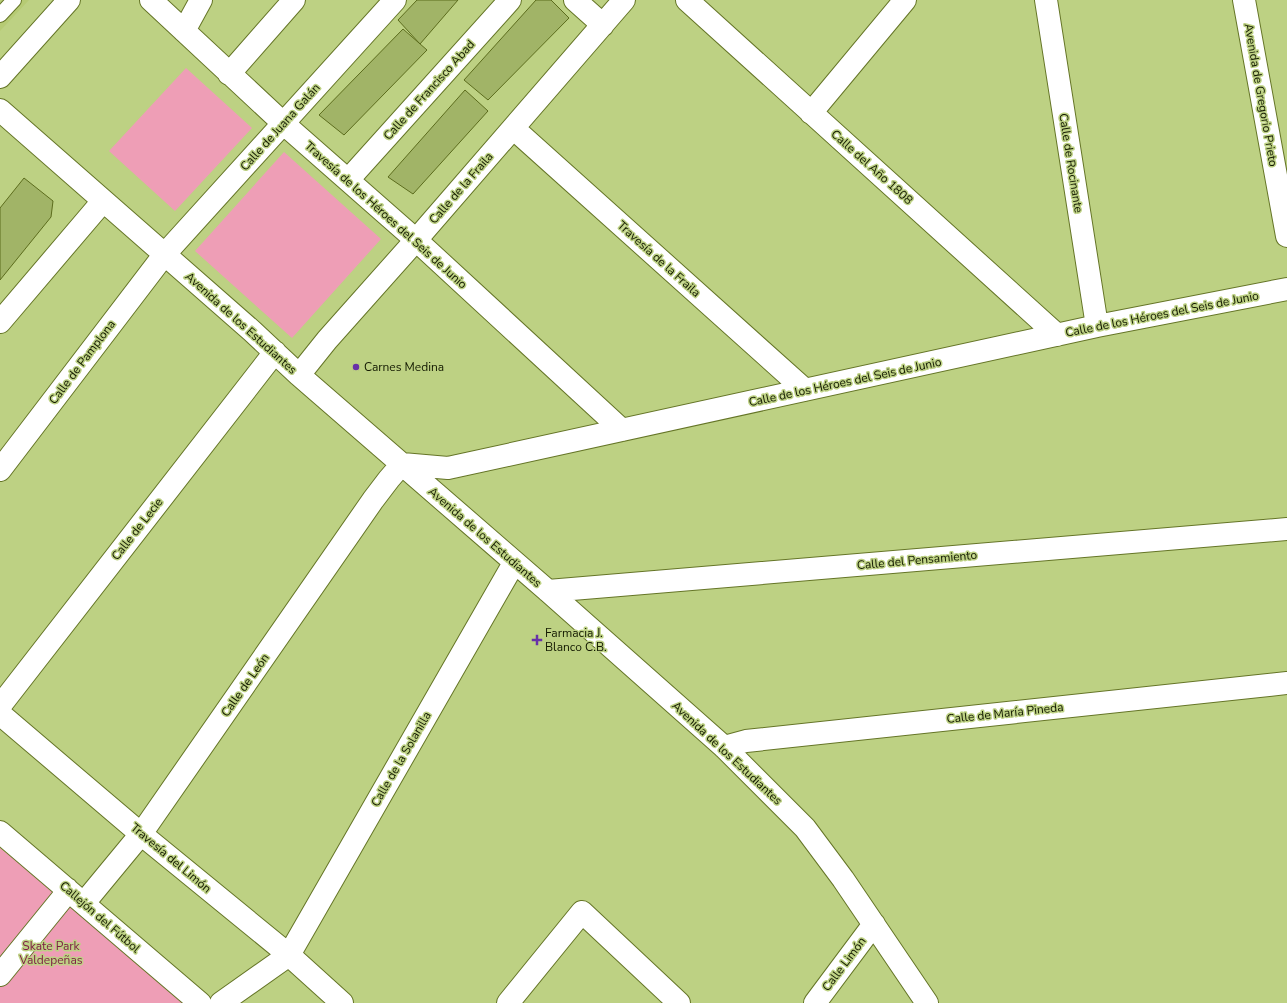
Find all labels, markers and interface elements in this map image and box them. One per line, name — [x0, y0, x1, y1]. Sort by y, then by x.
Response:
street label: Avenida de Gregorio Prieto — [1241, 22, 1282, 168]
street label: Calle de Francisco Abad — [380, 37, 478, 143]
street label: Calle de Juana Galán — [236, 80, 324, 174]
street label: Calle de Rocinante — [1055, 112, 1087, 214]
street label: Calle del Año 1808 — [828, 126, 916, 208]
street label: Travesía de los Héroes del Seis de Junio — [301, 138, 471, 293]
street label: Calle de la Fraila — [425, 149, 497, 227]
street label: Travesía de la Fraila — [614, 217, 704, 301]
street label: Avenida de los Estudiantes — [182, 268, 300, 378]
street label: Calle de los Héroes del Seis de Junio — [1064, 287, 1260, 341]
street label: Calle de Pamplona — [45, 317, 119, 407]
street label: Calle de los Héroes del Seis de Junio — [747, 354, 943, 410]
place label: Carnes Medina — [364, 359, 444, 375]
marker: Carnes Medina — [351, 362, 361, 372]
street label: Avenida de los Estudiantes — [425, 483, 545, 591]
street label: Calle de Lecie — [108, 495, 166, 563]
street label: Calle del Pensamiento — [856, 547, 978, 573]
place label: Farmacia J. Blanco C.B. — [545, 625, 607, 655]
marker: Farmacia J. Blanco C.B. — [532, 635, 542, 645]
street label: Calle de León — [217, 650, 273, 720]
street label: Avenida de los Estudiantes — [668, 698, 786, 809]
street label: Calle de María Pineda — [946, 699, 1064, 727]
street label: Calle de la Solanilla — [367, 709, 435, 809]
street label: Travesía del Limón — [127, 820, 215, 896]
street label: Callejón del Fútbol — [56, 878, 144, 957]
street label: Calle Limón — [818, 934, 870, 994]
park label: Skate Park Valdepeñas — [18, 938, 83, 968]

